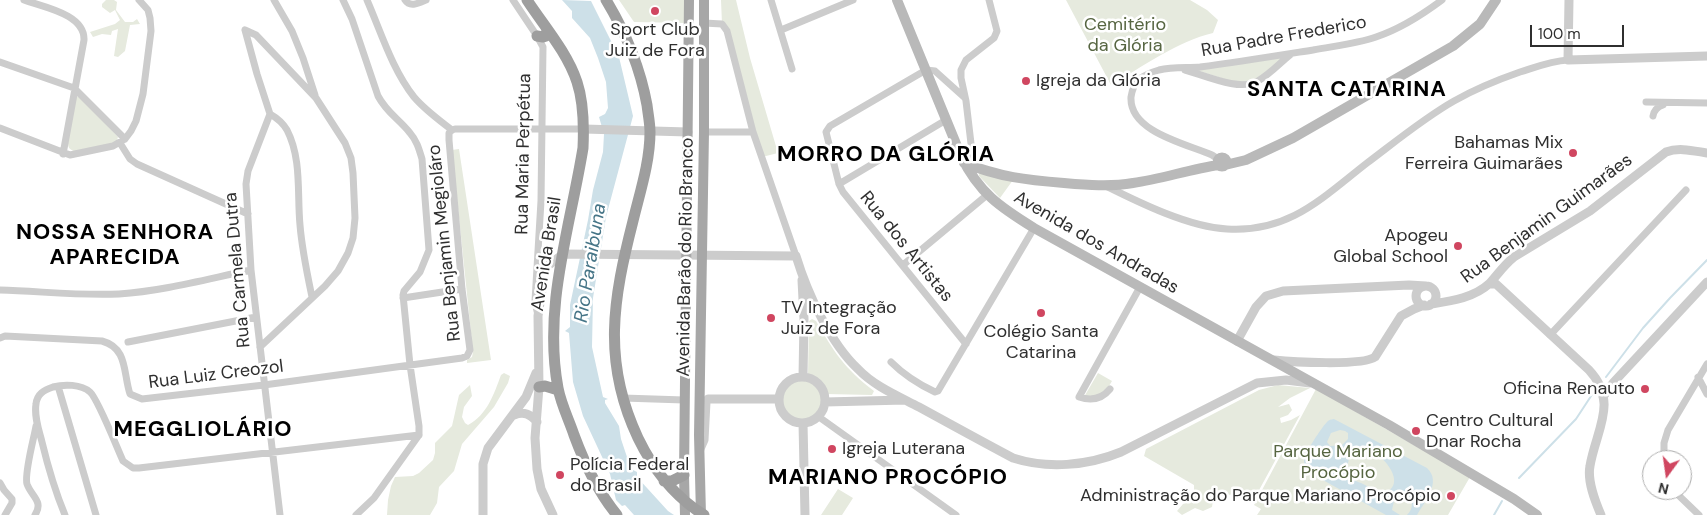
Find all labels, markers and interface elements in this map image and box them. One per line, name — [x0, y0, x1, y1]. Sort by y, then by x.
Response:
marker: Sport Club Juiz de Fora — [649, 5, 661, 17]
street label: Rua Padre Frederico — [1200, 12, 1368, 62]
park label: Cemitério da Glória — [1084, 14, 1166, 56]
scale bar — [1532, 15, 1626, 47]
place label: Sport Club Juiz de Fora — [605, 19, 705, 62]
text: 100 m — [1538, 24, 1581, 44]
place label: Igreja da Glória — [1036, 70, 1161, 92]
street label: Rua Maria Perpétua — [512, 73, 536, 235]
marker: Igreja da Glória — [1020, 75, 1032, 87]
district label: SANTA CATARINA — [1245, 77, 1449, 103]
place label: Bahamas Mix Ferreira Guimarães — [1405, 132, 1563, 174]
street label: Avenida Barão do Rio Branco — [673, 137, 699, 377]
district label: MORRO DA GLÓRIA — [775, 142, 997, 168]
street label: Rua Benjamin Megioláro — [424, 144, 466, 342]
marker: Bahamas Mix Ferreira Guimarães — [1567, 147, 1579, 159]
street label: Rua Benjamin Guimarães — [1457, 150, 1637, 288]
street label: Rua dos Artistas — [855, 187, 957, 307]
street label: Avenida dos Andradas — [1010, 187, 1182, 299]
street label: Rua Carmela Dutra — [220, 191, 256, 349]
street label: Avenida Brasil — [527, 195, 567, 313]
water label: Rio Paraibuna — [570, 202, 612, 324]
district label: NOSSA SENHORA APARECIDA — [14, 220, 216, 272]
place label: Apogeu Global School — [1333, 225, 1448, 268]
marker: Apogeu Global School — [1452, 240, 1464, 252]
place label: TV Integração Juiz de Fora — [781, 297, 897, 340]
marker: Colégio Santa Catarina — [1035, 307, 1047, 319]
marker: TV Integração Juiz de Fora — [765, 312, 777, 324]
place label: Colégio Santa Catarina — [983, 321, 1099, 364]
street label: Rua Luiz Creozol — [147, 356, 285, 394]
place label: Oficina Renauto — [1503, 378, 1635, 400]
marker: Oficina Renauto — [1639, 383, 1651, 395]
place label: Centro Cultural Dnar Rocha — [1426, 410, 1553, 452]
district label: MEGGLIOLÁRIO — [112, 417, 294, 443]
marker: Centro Cultural Dnar Rocha — [1410, 425, 1422, 437]
place label: Igreja Luterana — [842, 438, 965, 460]
park label: Parque Mariano Procópio — [1273, 441, 1403, 484]
marker: Igreja Luterana — [826, 443, 838, 455]
north arrow — [1642, 450, 1692, 500]
place label: Polícia Federal do Brasil — [570, 454, 689, 496]
district label: MARIANO PROCÓPIO — [766, 465, 1010, 491]
marker: Polícia Federal do Brasil — [554, 469, 566, 481]
text: N — [1656, 479, 1671, 499]
place label: Administração do Parque Mariano Procópio — [1080, 485, 1441, 507]
marker: Administração do Parque Mariano Procópio — [1445, 490, 1457, 502]

